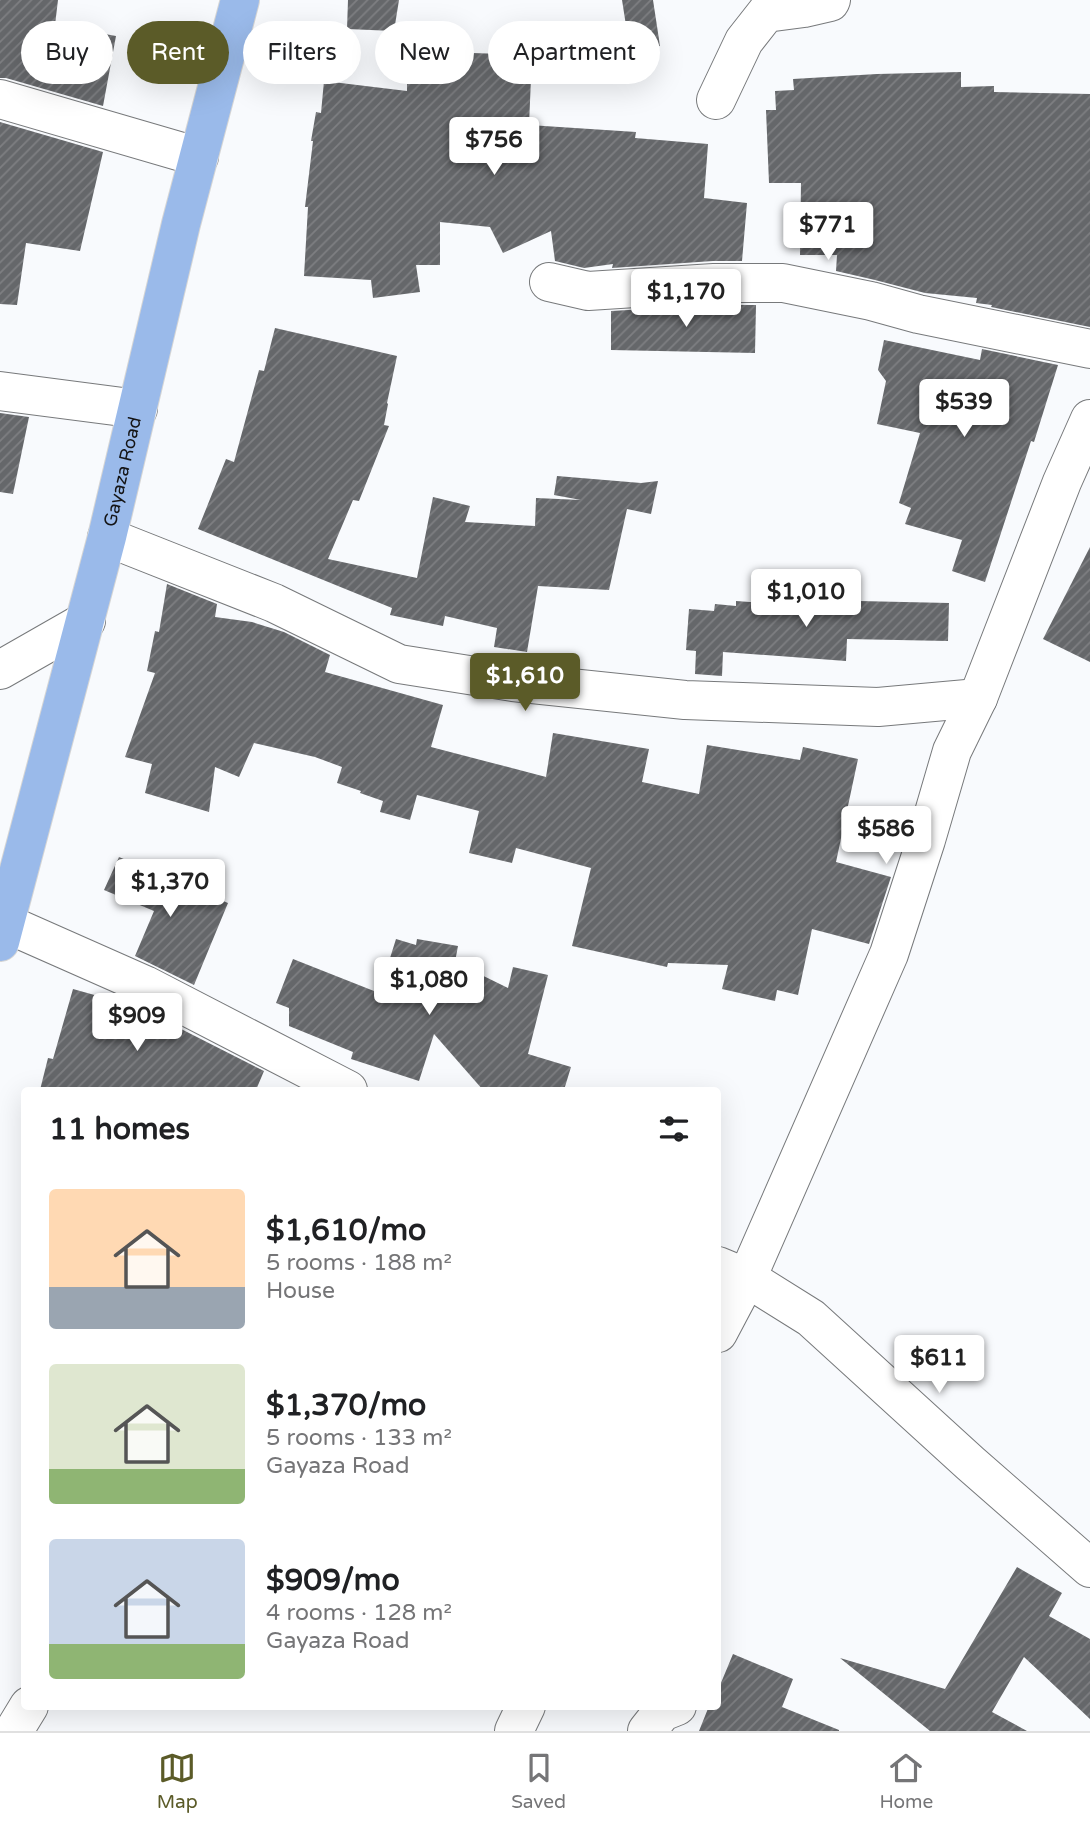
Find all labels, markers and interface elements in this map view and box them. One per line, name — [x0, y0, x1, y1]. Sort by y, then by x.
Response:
chip: Buy — [21, 21, 113, 84]
chip: Rent — [127, 21, 229, 84]
chip: Filters — [243, 21, 361, 84]
chip: New — [375, 21, 474, 84]
chip: Apartment — [488, 21, 660, 84]
pin: $756 — [453, 118, 535, 177]
text: $756 — [465, 126, 523, 154]
pin: $771 — [787, 202, 869, 262]
text: $771 — [799, 211, 857, 239]
pin: $1,170 — [629, 270, 743, 329]
text: $1,170 — [647, 278, 725, 306]
pin: $539 — [923, 380, 1005, 439]
text: $539 — [935, 388, 993, 416]
street label: Gayaza Road — [99, 415, 146, 529]
pin: $1,010 — [749, 570, 863, 629]
text: $1,010 — [767, 578, 845, 606]
pin: $1,610 — [468, 654, 582, 713]
text: $1,610 — [486, 662, 564, 690]
pin: $586 — [845, 806, 927, 866]
text: $586 — [857, 815, 915, 843]
pin: $1,370 — [113, 860, 227, 919]
text: $1,370 — [131, 868, 209, 896]
pin: $1,080 — [372, 958, 486, 1017]
text: $1,080 — [390, 966, 468, 994]
pin: $909 — [96, 993, 178, 1053]
text: $909 — [108, 1002, 166, 1030]
icon: filters — [655, 1110, 693, 1148]
text: 11 homes — [49, 1111, 190, 1148]
text: $1,610/mo — [266, 1212, 426, 1249]
icon: home — [105, 1217, 189, 1301]
text: 5 rooms · 188 m² — [266, 1249, 452, 1277]
text: House — [266, 1277, 335, 1305]
pin: $611 — [898, 1336, 980, 1395]
text: $611 — [910, 1344, 968, 1372]
text: $1,370/mo — [266, 1387, 426, 1424]
icon: home — [105, 1392, 189, 1476]
text: 5 rooms · 133 m² — [266, 1424, 452, 1452]
text: Gayaza Road — [266, 1452, 409, 1480]
text: $909/mo — [266, 1562, 400, 1599]
icon: home — [105, 1567, 189, 1651]
text: 4 rooms · 128 m² — [266, 1599, 452, 1627]
text: Gayaza Road — [266, 1627, 409, 1655]
tab: Map — [157, 1749, 198, 1813]
tab: Saved — [511, 1749, 566, 1813]
tab: Home — [879, 1749, 933, 1813]

